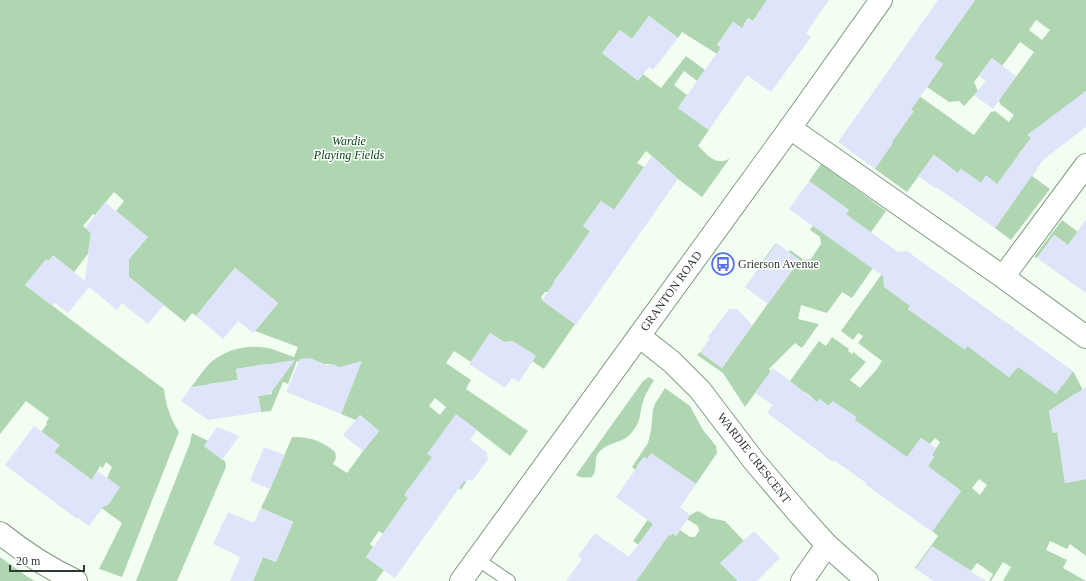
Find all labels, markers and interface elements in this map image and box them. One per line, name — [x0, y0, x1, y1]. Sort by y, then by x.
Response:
park label: Wardie Playing Fields — [313, 134, 384, 162]
street label: GRANTON ROAD — [637, 248, 705, 334]
bus stop icon: Grierson Avenue — [710, 251, 736, 277]
place label: Grierson Avenue — [738, 257, 819, 271]
street label: WARDIE CRESCENT — [714, 410, 794, 507]
scale bar — [10, 547, 84, 573]
text: 20 m — [16, 554, 41, 568]

